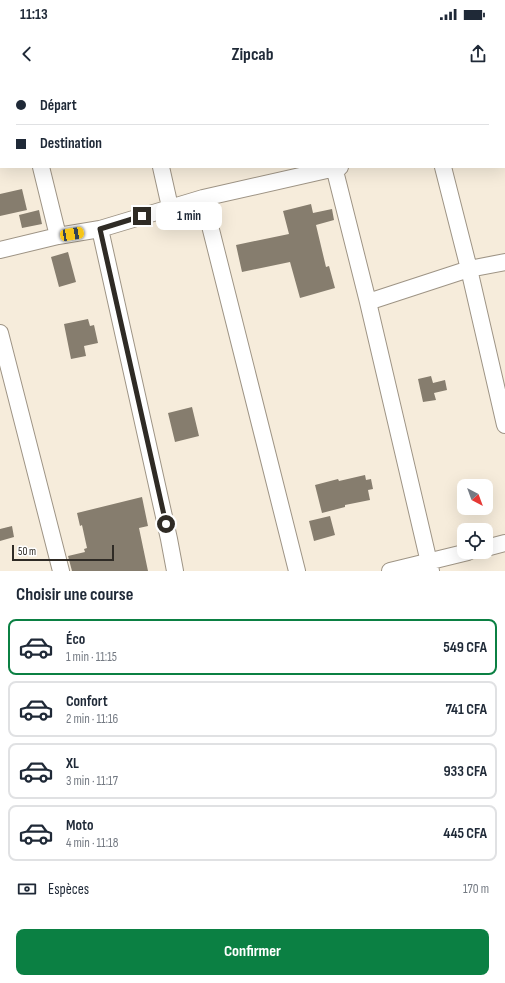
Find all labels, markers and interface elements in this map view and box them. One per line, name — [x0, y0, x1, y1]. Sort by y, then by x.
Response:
text: 11:13 — [20, 5, 48, 24]
icon: back — [16, 43, 38, 65]
icon: share — [467, 43, 489, 65]
text: Zipcab — [231, 44, 274, 65]
text: Départ — [40, 96, 77, 115]
text: Destination — [40, 134, 102, 153]
callout: 1 min — [156, 202, 222, 230]
route end — [133, 207, 151, 225]
text: 1 min — [177, 208, 201, 224]
car — [59, 226, 85, 242]
north arrow — [457, 479, 493, 515]
map controls — [457, 479, 493, 559]
route start — [157, 515, 175, 533]
button: locate — [457, 523, 493, 559]
scale bar — [12, 543, 114, 562]
text: 50 m — [18, 545, 36, 558]
text: Choisir une course — [16, 584, 133, 605]
icon: car — [18, 629, 54, 665]
text: Éco — [66, 630, 85, 649]
text: 549 CFA — [443, 638, 487, 657]
text: 1 min · 11:15 — [66, 649, 117, 665]
icon: car — [18, 691, 54, 727]
text: Confort — [66, 692, 108, 711]
text: 741 CFA — [445, 700, 487, 719]
text: 2 min · 11:16 — [66, 711, 118, 727]
icon: car — [18, 753, 54, 789]
text: XL — [66, 754, 79, 773]
text: 933 CFA — [443, 762, 487, 781]
text: 3 min · 11:17 — [66, 773, 118, 789]
icon: car — [18, 815, 54, 851]
text: Moto — [66, 816, 93, 835]
text: 445 CFA — [443, 824, 487, 843]
text: 4 min · 11:18 — [66, 835, 118, 851]
icon: cash — [16, 878, 38, 900]
text: Espèces — [48, 880, 89, 899]
text: 170 m — [463, 881, 489, 897]
button: Confirmer — [16, 929, 489, 975]

